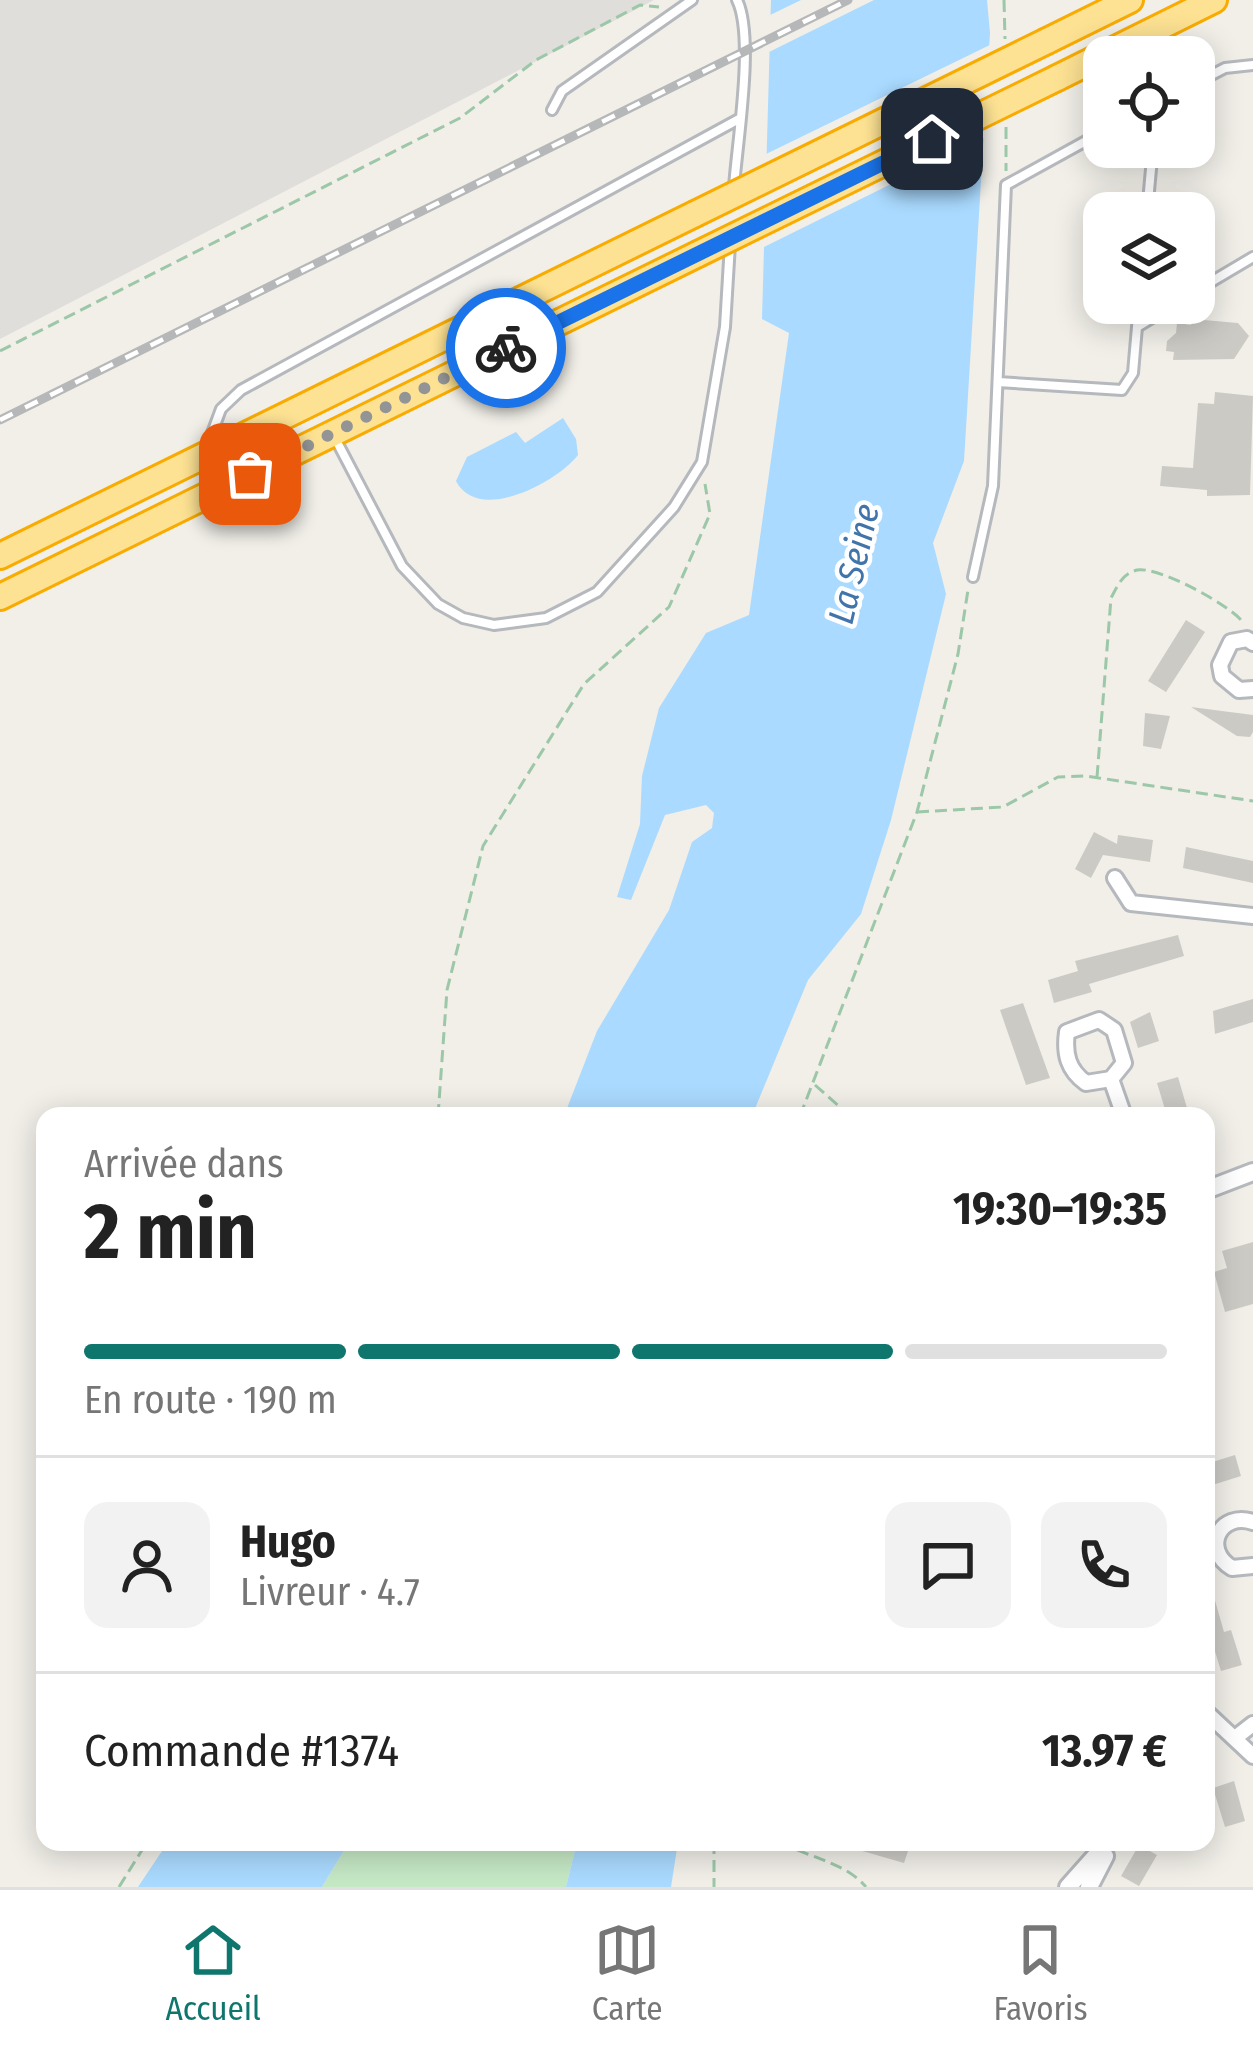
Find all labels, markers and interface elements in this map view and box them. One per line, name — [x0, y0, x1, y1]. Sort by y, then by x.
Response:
map controls — [1083, 36, 1215, 324]
button: locate — [1083, 36, 1215, 168]
pin — [881, 88, 983, 190]
icon: home — [899, 106, 965, 172]
button: layers — [1083, 192, 1215, 324]
courier — [446, 288, 566, 408]
icon: bike — [473, 315, 539, 381]
pin — [199, 423, 301, 525]
icon: bag — [217, 441, 283, 507]
water label: La Seine — [819, 500, 889, 628]
text: Arrivée dans — [84, 1141, 284, 1187]
text: 19:30–19:35 — [953, 1182, 1167, 1236]
text: 2 min — [84, 1185, 257, 1279]
text: En route · 190 m — [84, 1377, 337, 1423]
button: person — [84, 1502, 210, 1628]
button: chat — [885, 1502, 1011, 1628]
button: phone — [1041, 1502, 1167, 1628]
text: Hugo — [240, 1515, 336, 1569]
text: Livreur · 4.7 — [240, 1569, 420, 1615]
text: Commande #1374 — [84, 1724, 399, 1778]
text: 13.97 € — [1042, 1724, 1167, 1778]
tab: Accueil — [165, 1917, 261, 2029]
tab: Carte — [592, 1917, 663, 2029]
tab: Favoris — [994, 1917, 1087, 2029]

